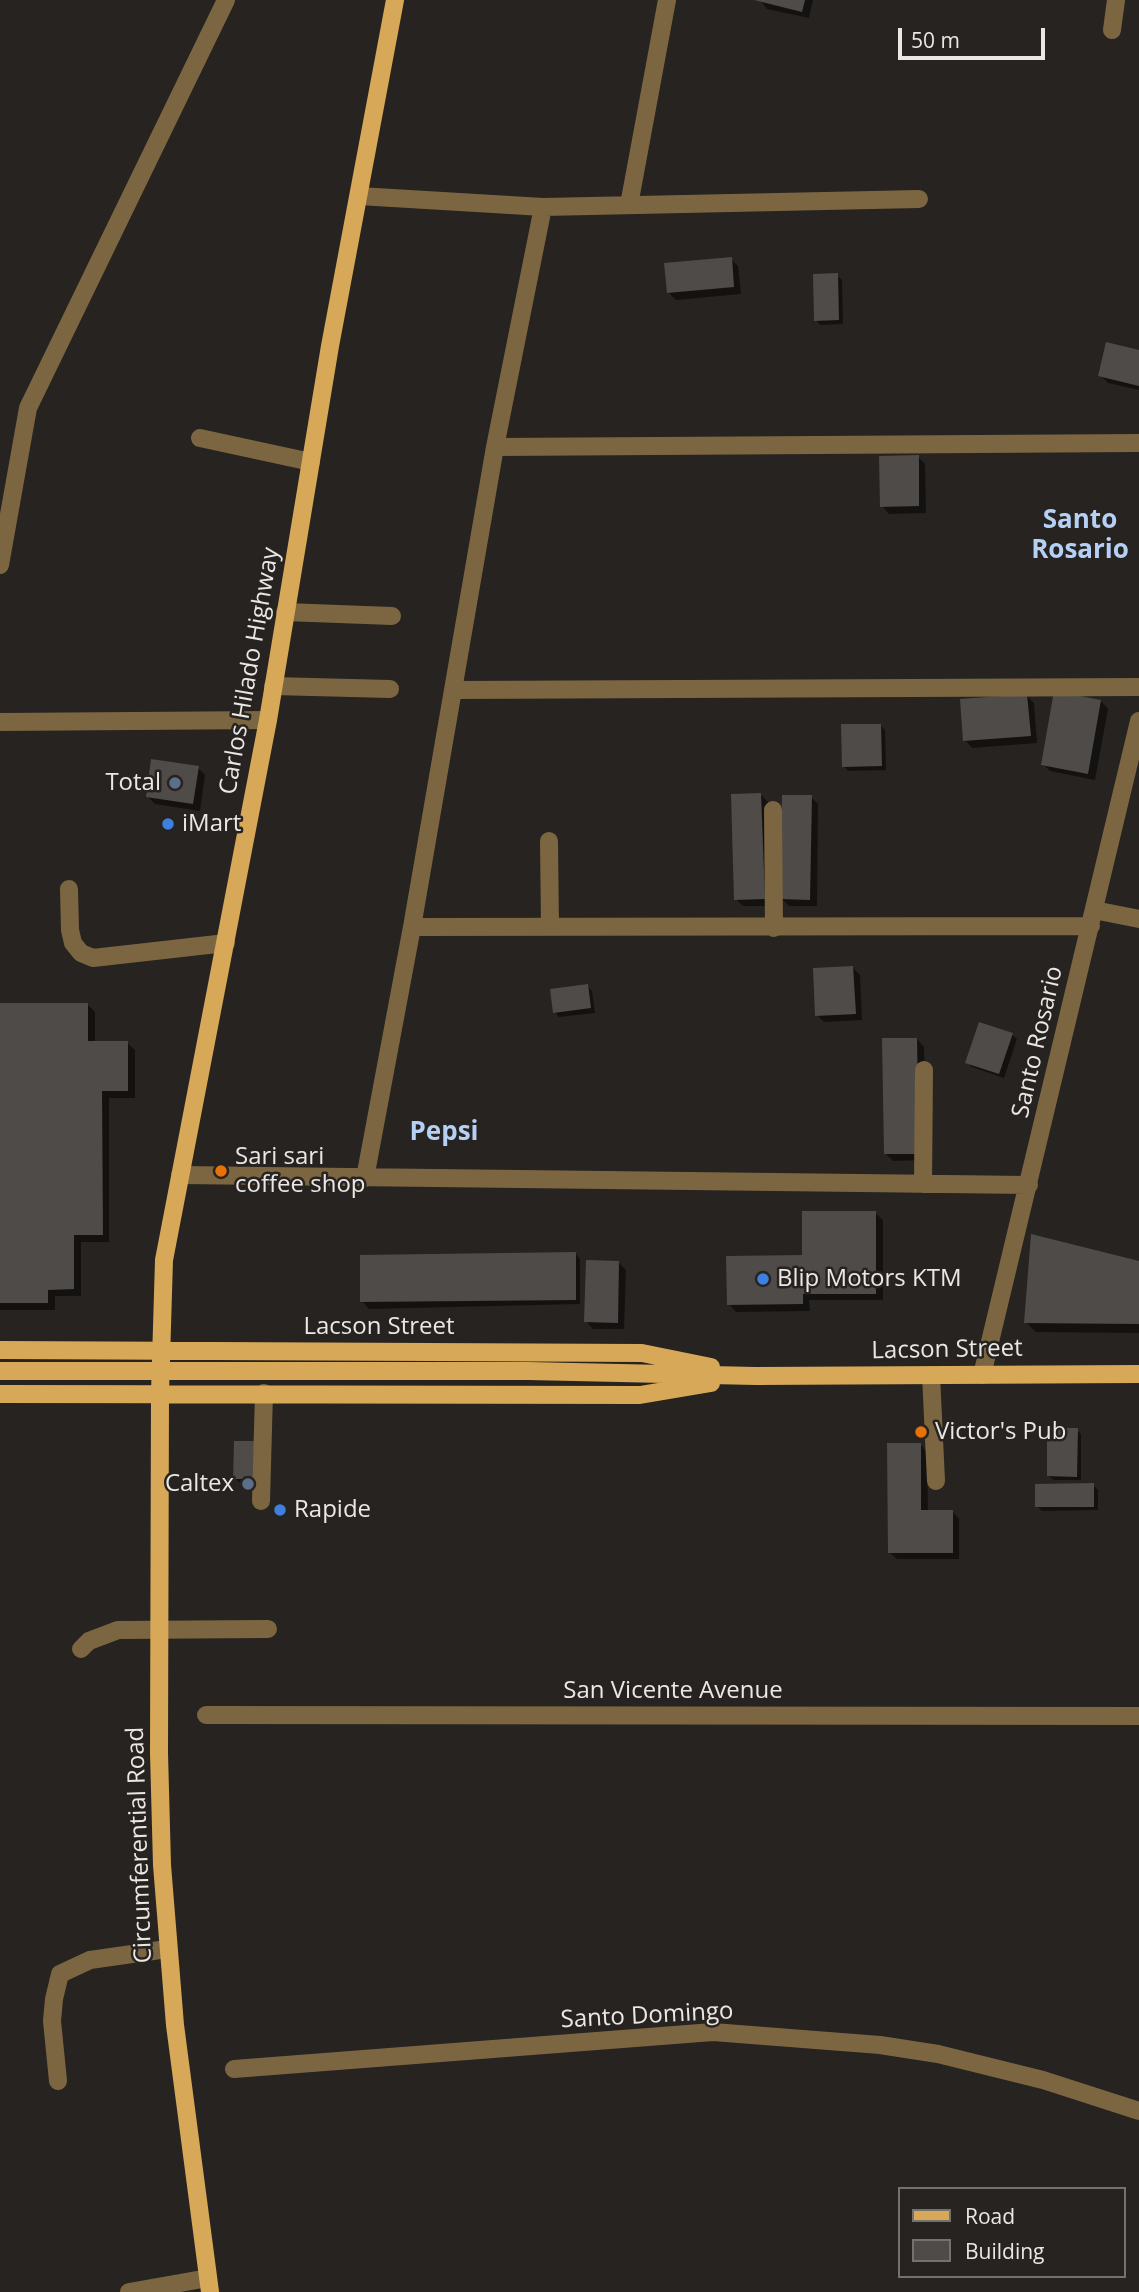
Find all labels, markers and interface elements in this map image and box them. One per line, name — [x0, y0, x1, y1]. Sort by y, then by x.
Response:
scale bar — [901, 14, 1048, 58]
text: 50 m — [911, 26, 960, 54]
district label: Santo Rosario — [1031, 505, 1129, 566]
street label: Carlos Hilado Highway — [214, 545, 286, 797]
place label: Total — [105, 769, 161, 797]
marker: Total — [167, 775, 183, 791]
place label: iMart — [182, 810, 241, 838]
marker: iMart — [160, 816, 176, 832]
street label: Santo Rosario — [1007, 963, 1069, 1121]
district label: Pepsi — [410, 1117, 478, 1149]
place label: Sari sari coffee shop — [235, 1143, 366, 1199]
marker: Sari sari coffee shop — [213, 1163, 229, 1179]
place label: Blip Motors KTM — [777, 1265, 962, 1293]
marker: Blip Motors KTM — [755, 1271, 771, 1287]
street label: Lacson Street — [303, 1313, 455, 1341]
street label: Lacson Street — [871, 1334, 1023, 1366]
place label: Victor's Pub — [935, 1418, 1066, 1446]
marker: Victor's Pub — [913, 1424, 929, 1440]
place label: Caltex — [165, 1470, 234, 1498]
marker: Caltex — [240, 1476, 256, 1492]
place label: Rapide — [294, 1496, 371, 1524]
marker: Rapide — [272, 1502, 288, 1518]
street label: San Vicente Avenue — [563, 1677, 783, 1705]
street label: Circumferential Road — [121, 1726, 159, 1964]
street label: Santo Domingo — [560, 1997, 734, 2035]
legend — [898, 2187, 1125, 2278]
text: Road — [965, 2202, 1015, 2230]
text: Building — [965, 2237, 1044, 2265]

